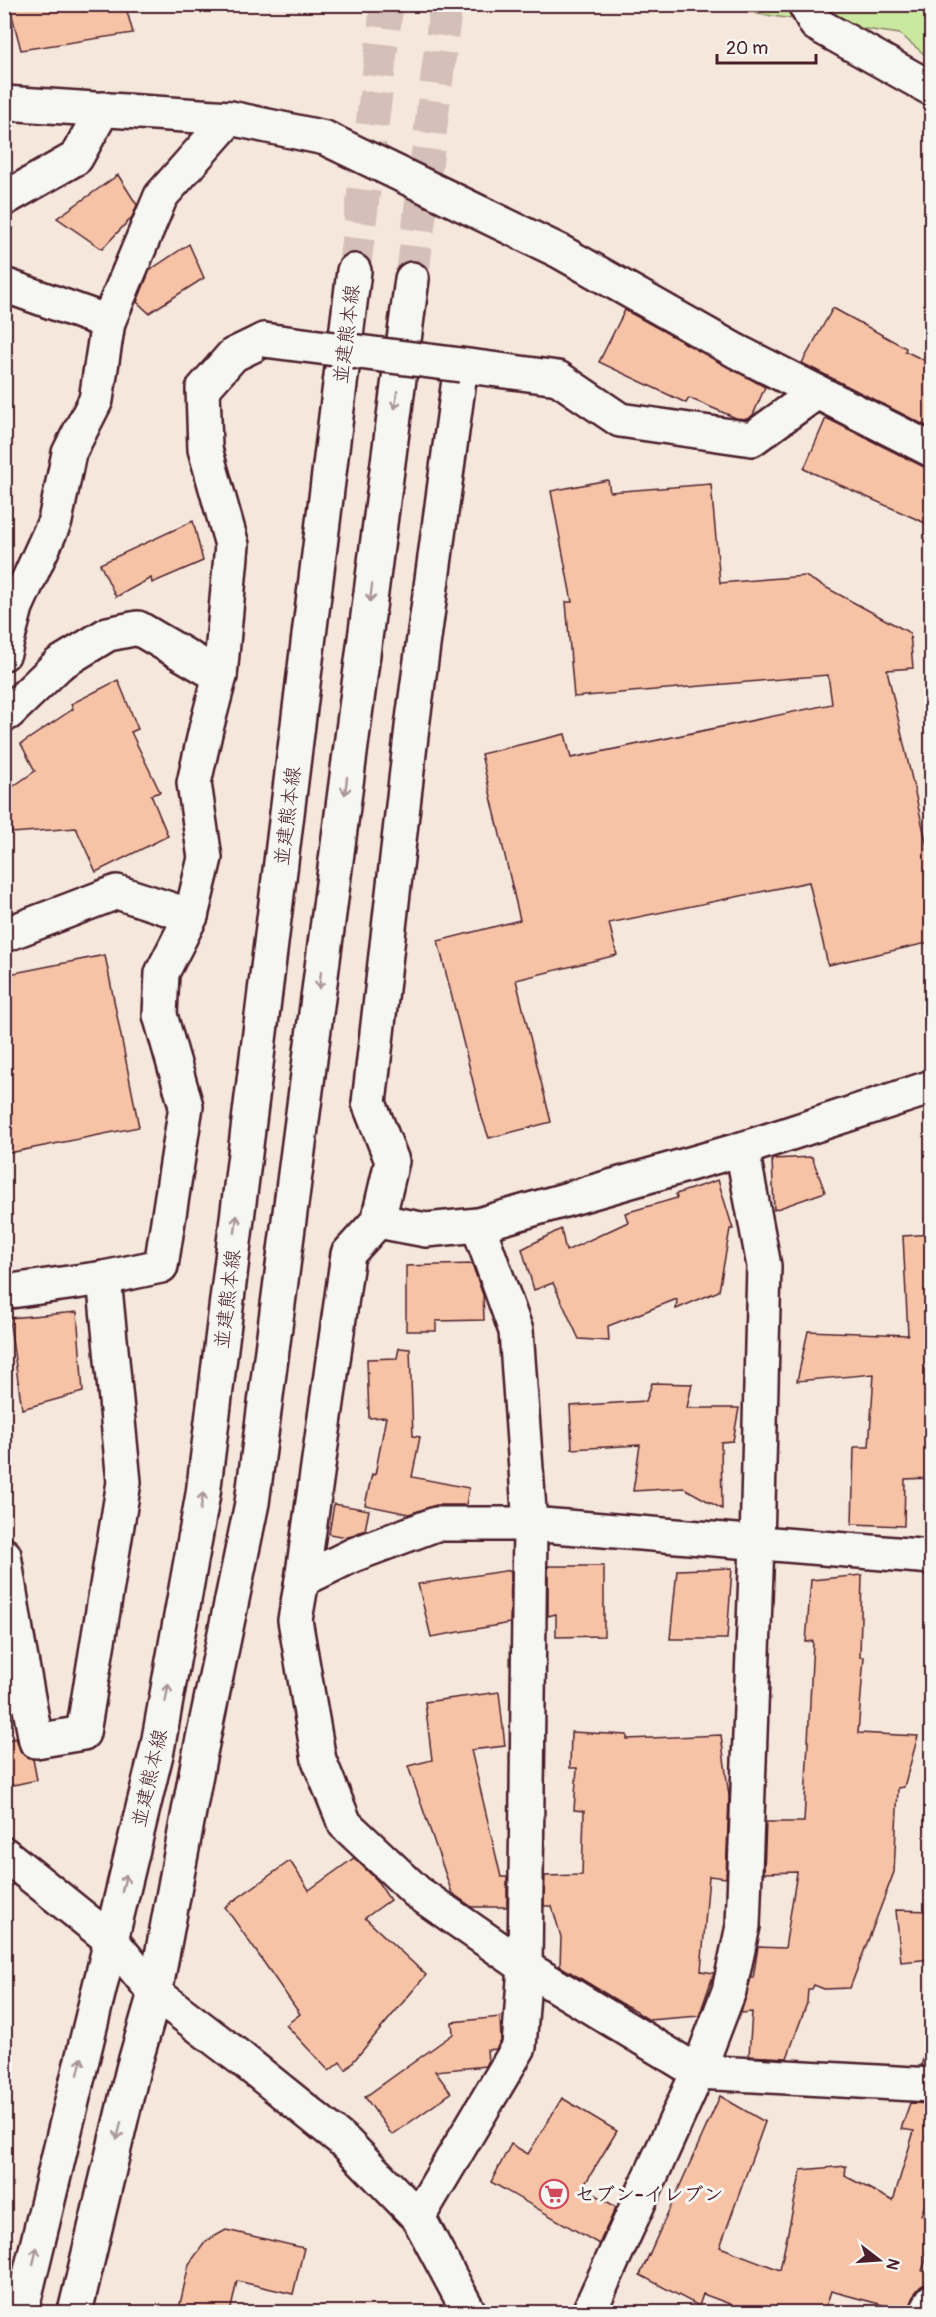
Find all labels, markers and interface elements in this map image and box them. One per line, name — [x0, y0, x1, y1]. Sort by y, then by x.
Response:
scale bar — [717, 27, 816, 65]
text: 20 m — [726, 37, 768, 60]
street label: 並建熊本線 — [328, 283, 365, 385]
one-way arrow — [391, 389, 402, 409]
one-way arrow — [365, 583, 376, 602]
street label: 並建熊本線 — [269, 765, 306, 867]
one-way arrow — [340, 776, 351, 796]
one-way arrow — [315, 969, 326, 989]
one-way arrow — [231, 1214, 242, 1234]
street label: 並建熊本線 — [209, 1248, 246, 1350]
one-way arrow — [197, 1491, 208, 1511]
one-way arrow — [162, 1683, 173, 1703]
street label: 並建熊本線 — [126, 1727, 173, 1830]
one-way arrow — [119, 1874, 131, 1893]
one-way arrow — [75, 2057, 86, 2076]
one-way arrow — [112, 2121, 124, 2140]
supermarket icon: セブン-イレブン — [538, 2178, 570, 2210]
place label: セブン-イレブン — [575, 2182, 724, 2207]
north arrow — [849, 2230, 909, 2290]
one-way arrow — [29, 2246, 41, 2265]
text: N — [881, 2256, 904, 2272]

